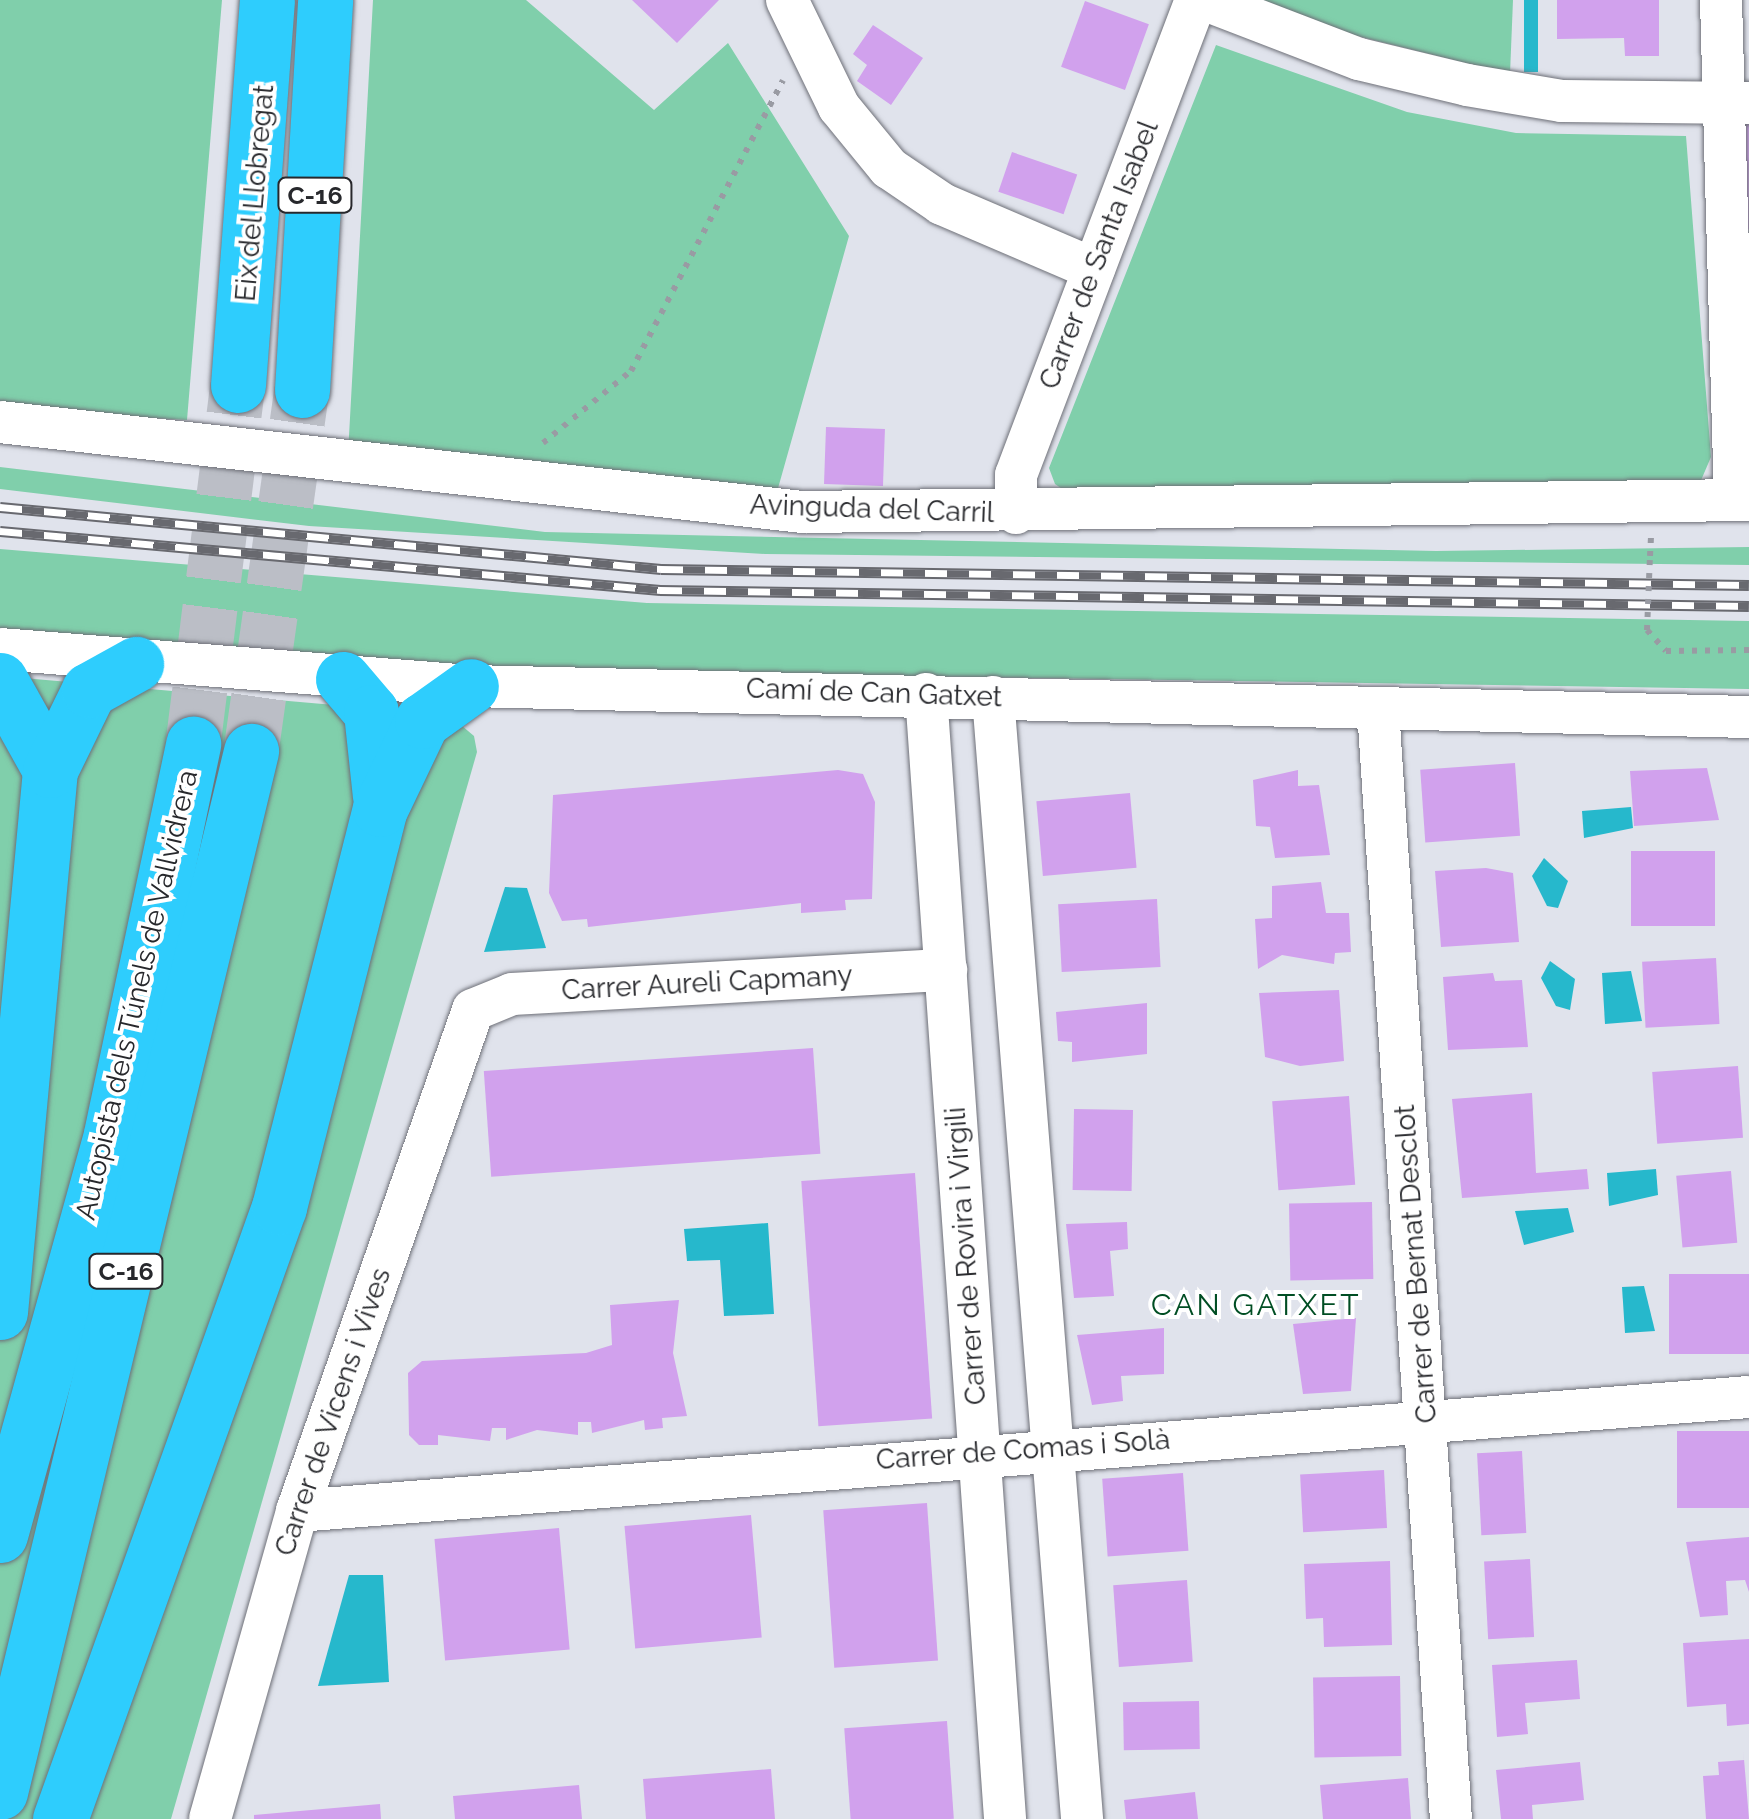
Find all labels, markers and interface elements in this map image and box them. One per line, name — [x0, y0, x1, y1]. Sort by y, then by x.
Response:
street label: Eix del Llobregat — [229, 83, 281, 303]
street label: Carrer de Santa Isabel — [1032, 116, 1166, 394]
road number: C-16 — [275, 175, 355, 215]
street label: Avinguda del Carril — [749, 488, 995, 530]
street label: Camí de Can Gatxet — [745, 672, 1003, 714]
street label: Autopista dels Túnels de Vallvidrera — [69, 766, 205, 1224]
street label: Carrer Aureli Capmany — [560, 959, 854, 1007]
street label: Carrer de Bernat Desclot — [1388, 1103, 1444, 1425]
street label: Carrer de Rovira i Virgili — [939, 1105, 993, 1407]
road number: C-16 — [86, 1251, 166, 1291]
street label: Carrer de Vicens i Vives — [268, 1263, 398, 1561]
district label: CAN GATXET — [1151, 1287, 1361, 1323]
street label: Carrer de Comas i Solà — [875, 1423, 1171, 1477]

